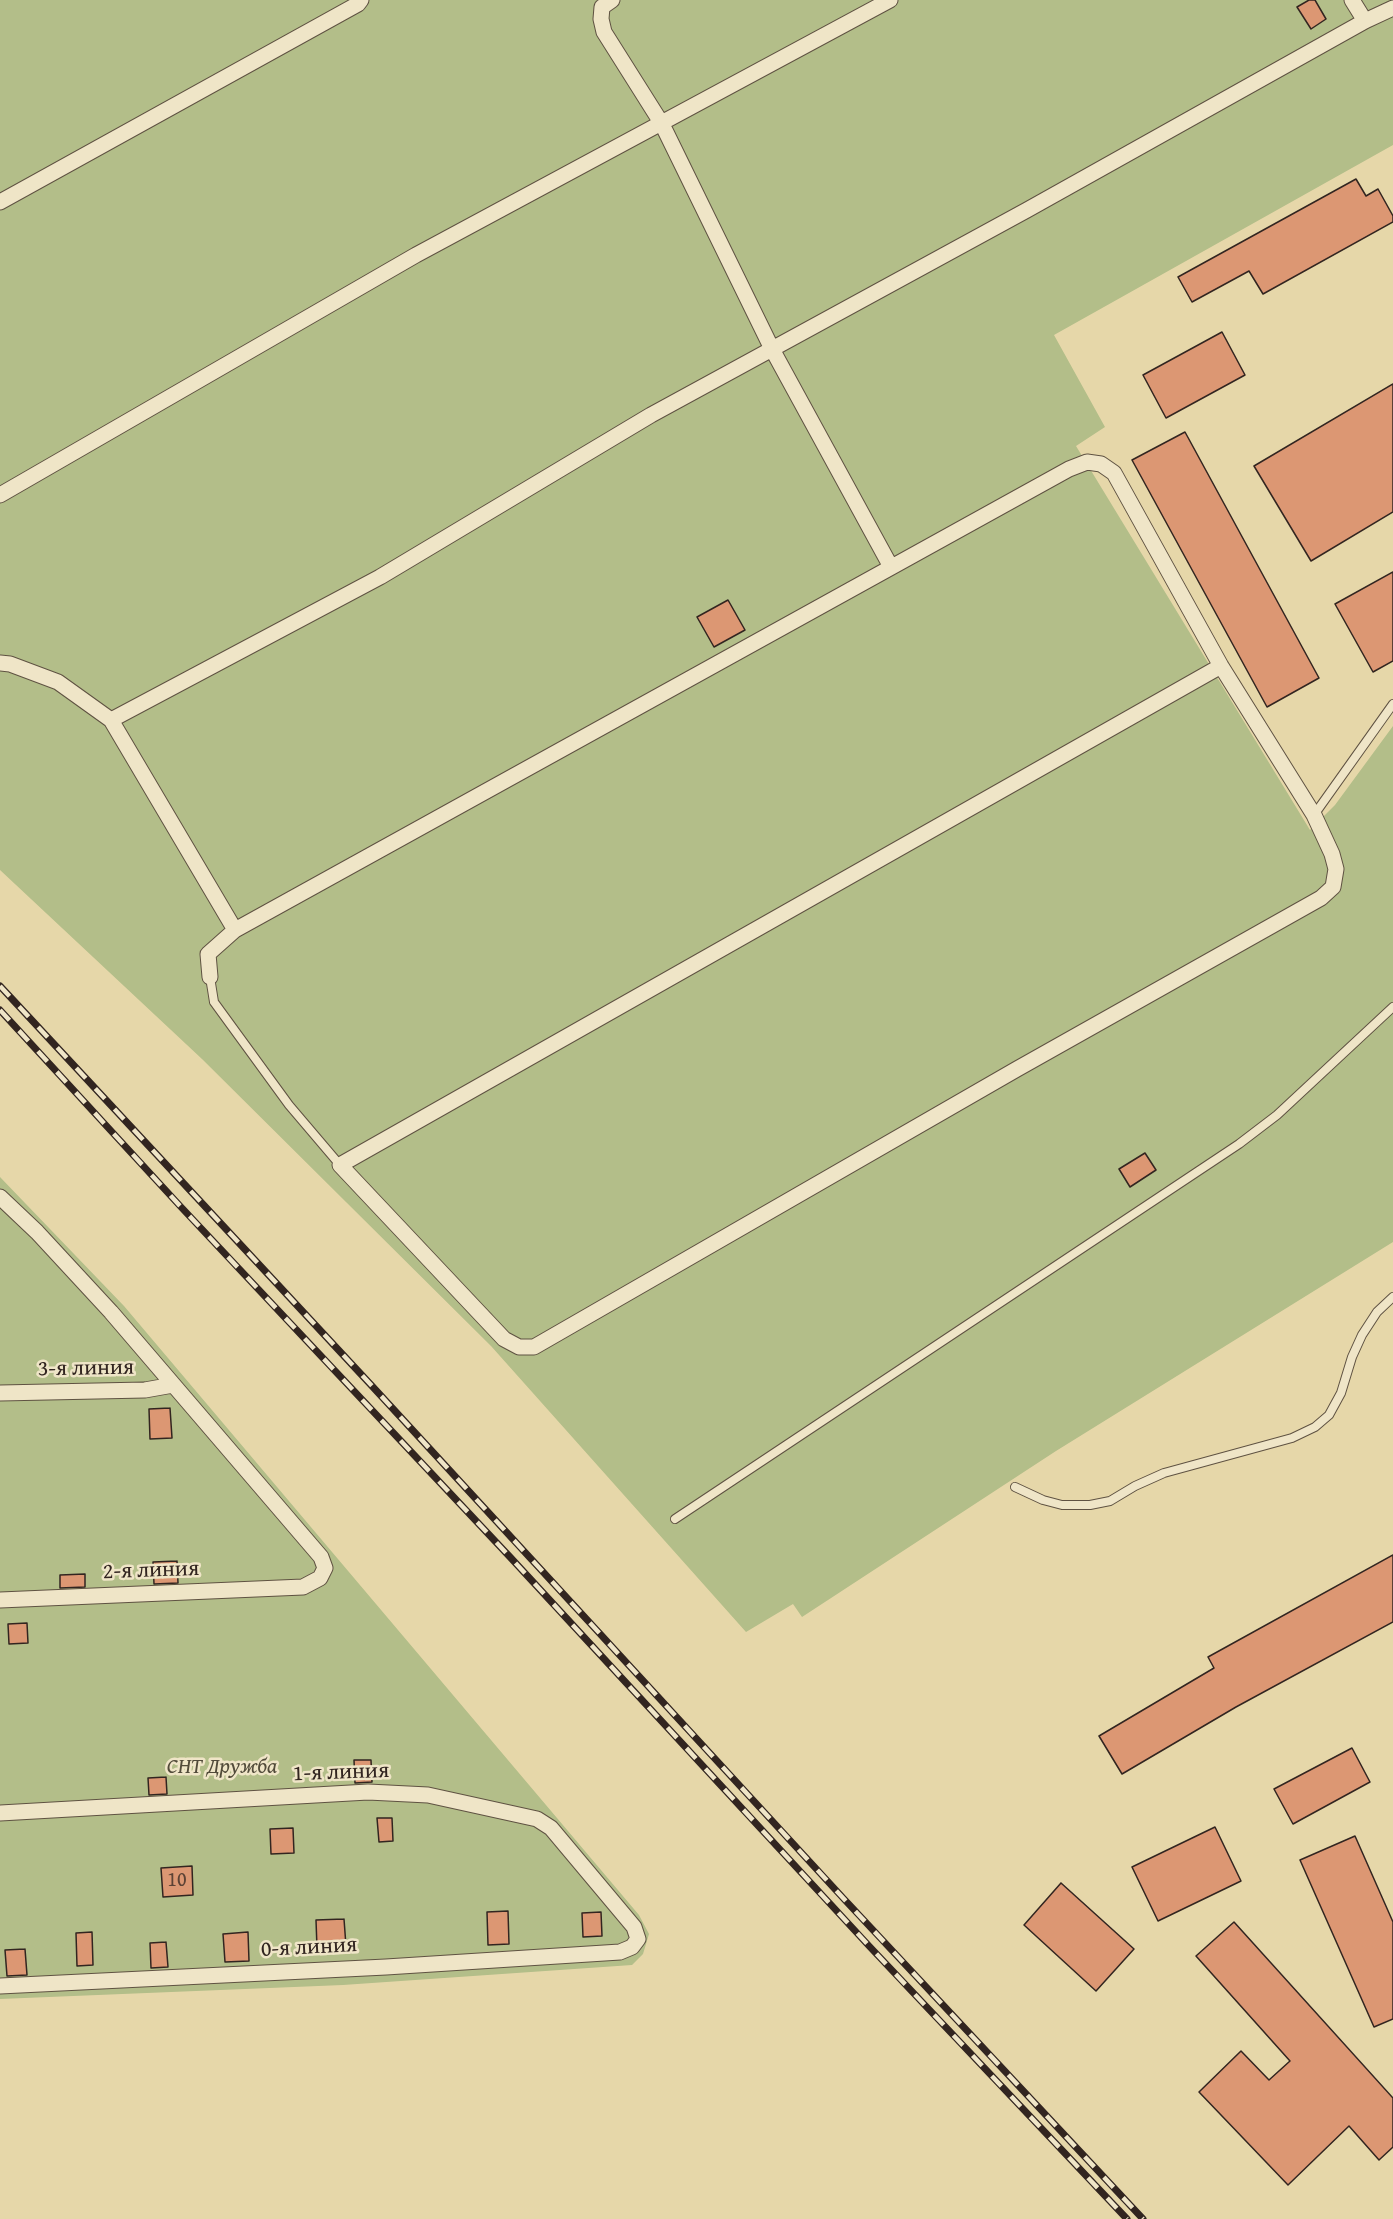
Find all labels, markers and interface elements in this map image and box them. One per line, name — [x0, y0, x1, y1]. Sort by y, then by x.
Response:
street label: 3-я линия — [38, 1355, 134, 1383]
street label: 2-я линия — [102, 1556, 200, 1586]
park label: СНТ Дружба — [167, 1754, 277, 1780]
street label: 1-я линия — [292, 1758, 390, 1788]
house number: 10 — [167, 1869, 187, 1893]
street label: 0-я линия — [260, 1932, 358, 1964]

